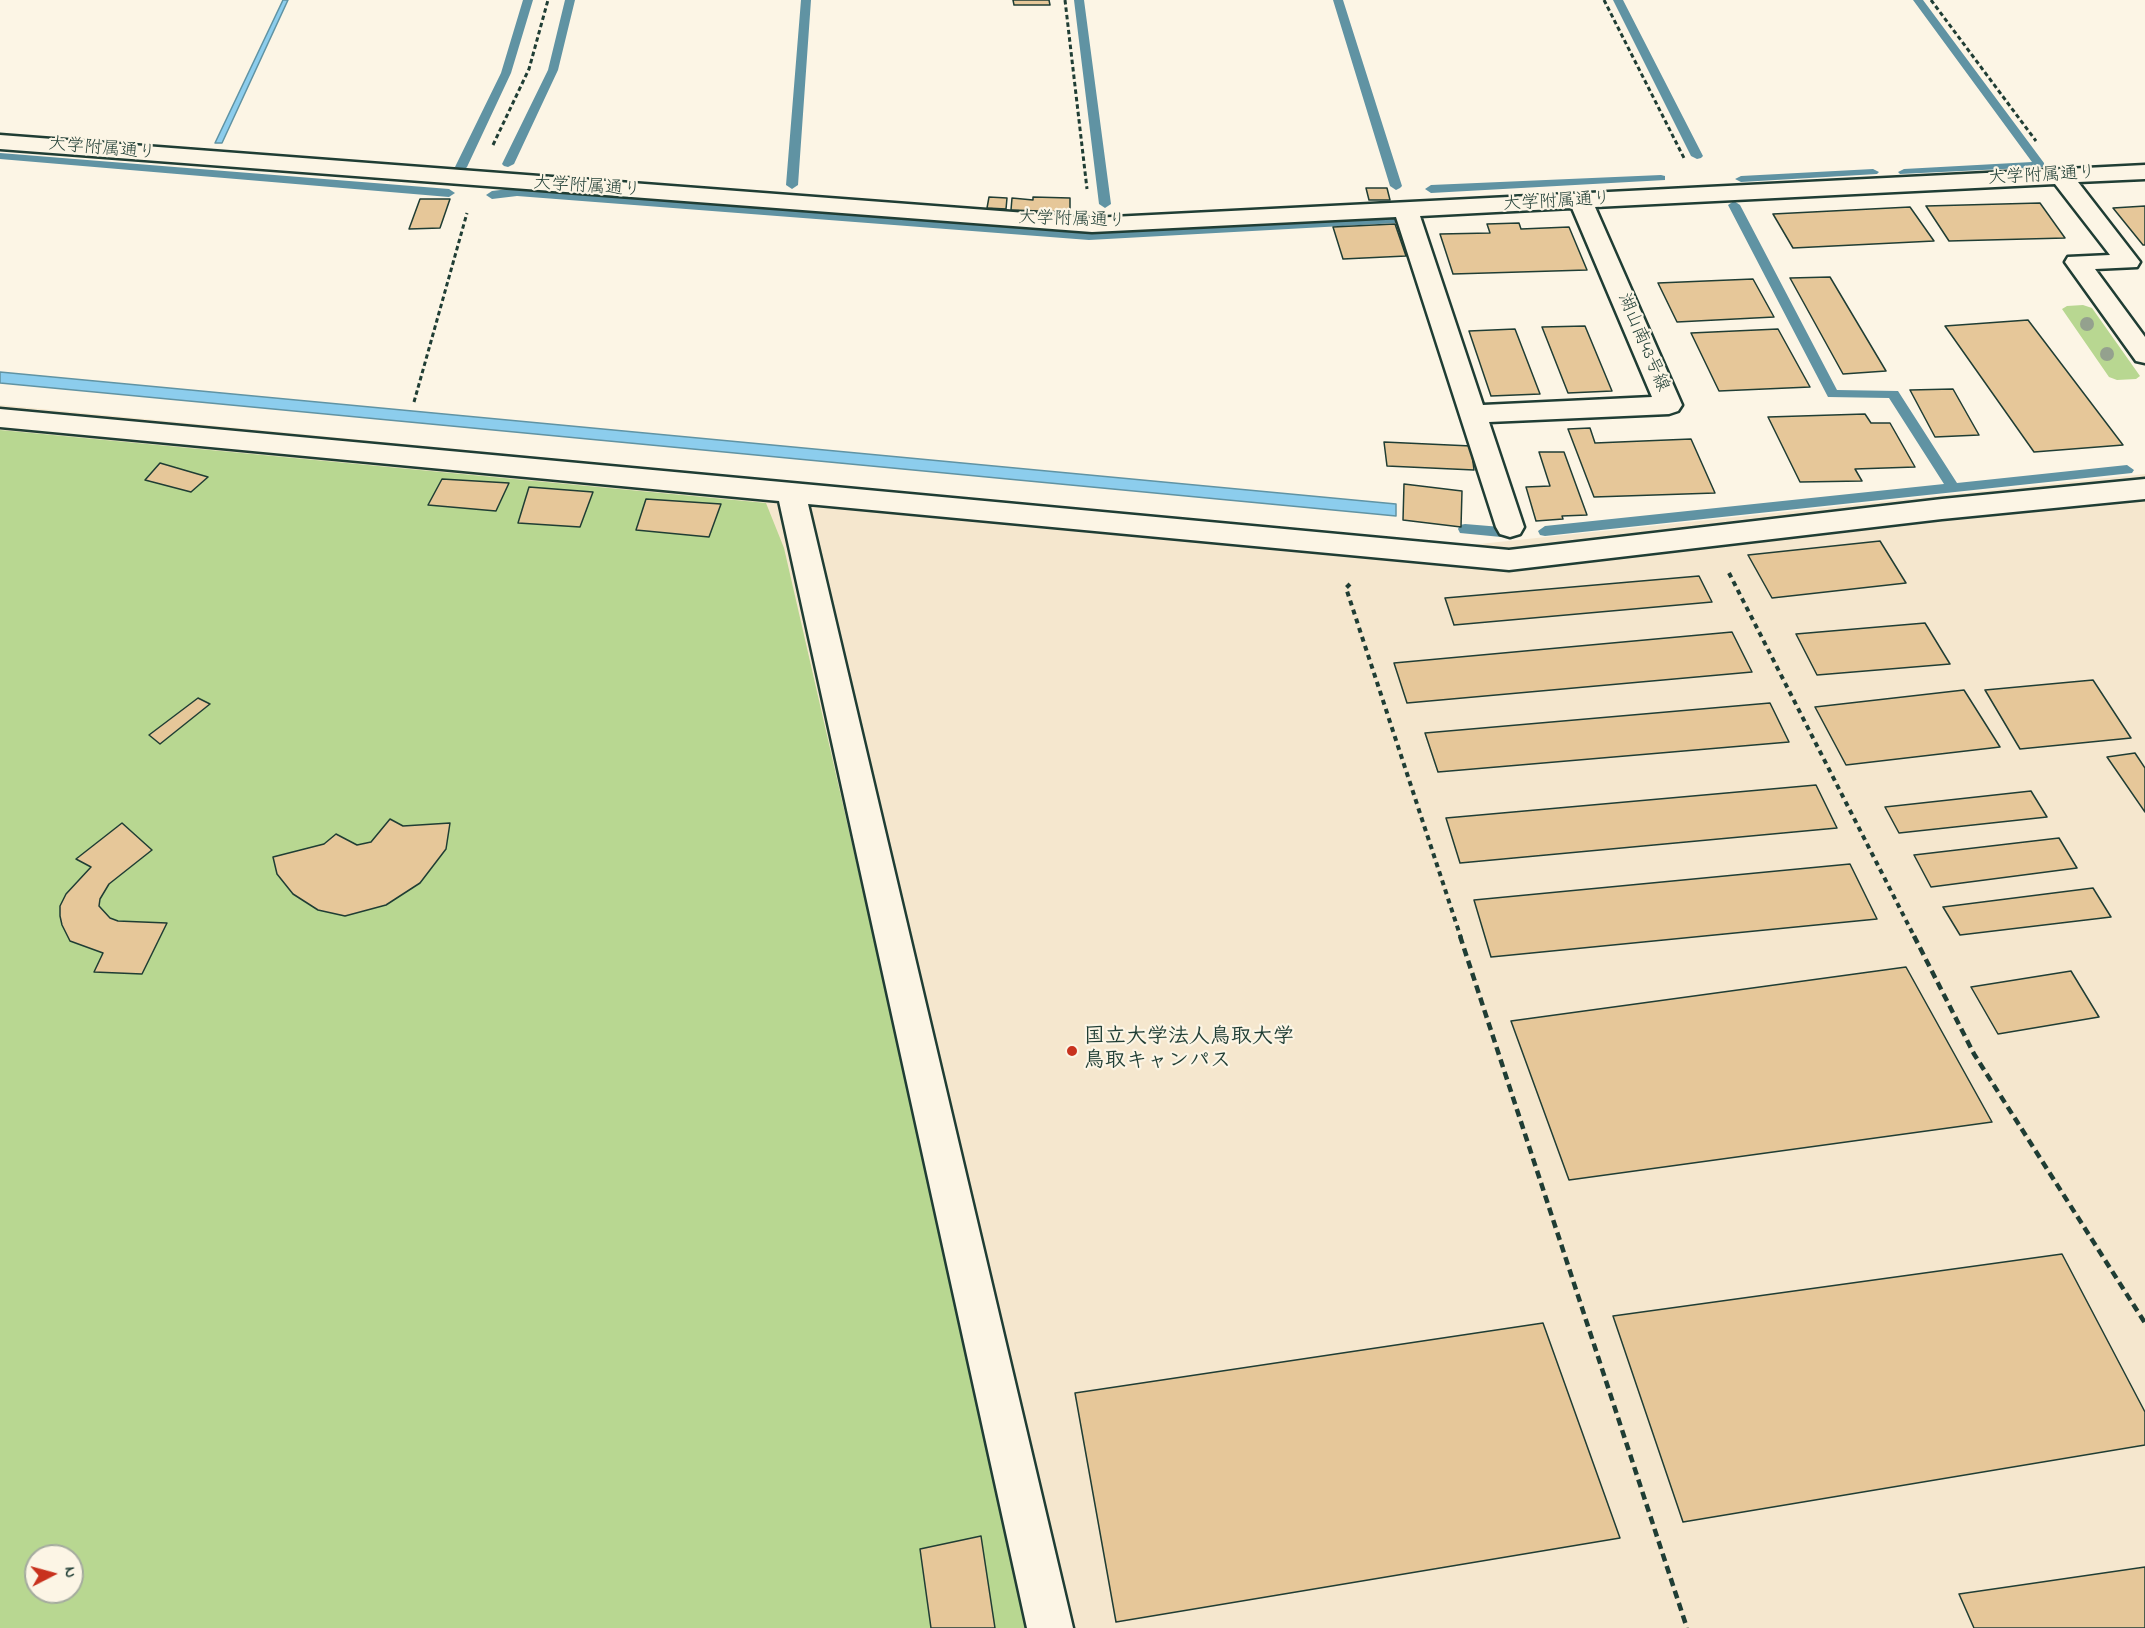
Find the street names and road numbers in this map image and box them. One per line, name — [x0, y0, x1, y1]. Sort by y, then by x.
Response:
street label: 大学附属通り — [47, 135, 157, 165]
street label: 大学附属通り — [1988, 163, 2096, 191]
street label: 大学附属通り — [532, 173, 642, 203]
street label: 大学附属通り — [1503, 189, 1611, 217]
street label: 大学附属通り — [1018, 208, 1126, 234]
street label: 湖山南43号線 — [1612, 291, 1672, 395]

